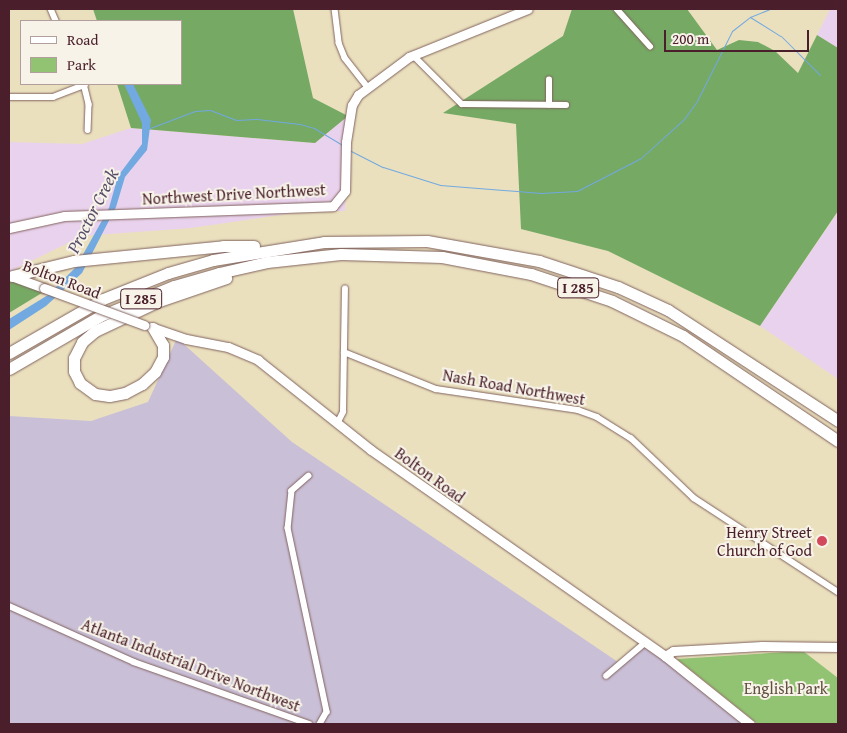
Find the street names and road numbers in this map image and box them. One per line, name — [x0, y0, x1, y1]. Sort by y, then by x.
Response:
street label: Northwest Drive Northwest — [142, 180, 326, 208]
street label: Bolton Road — [21, 255, 103, 303]
road number: I 285 — [557, 276, 599, 300]
road number: I 285 — [120, 286, 162, 312]
street label: Nash Road Northwest — [441, 365, 587, 409]
street label: Bolton Road — [391, 443, 469, 507]
street label: Atlanta Industrial Drive Northwest — [79, 614, 303, 716]

